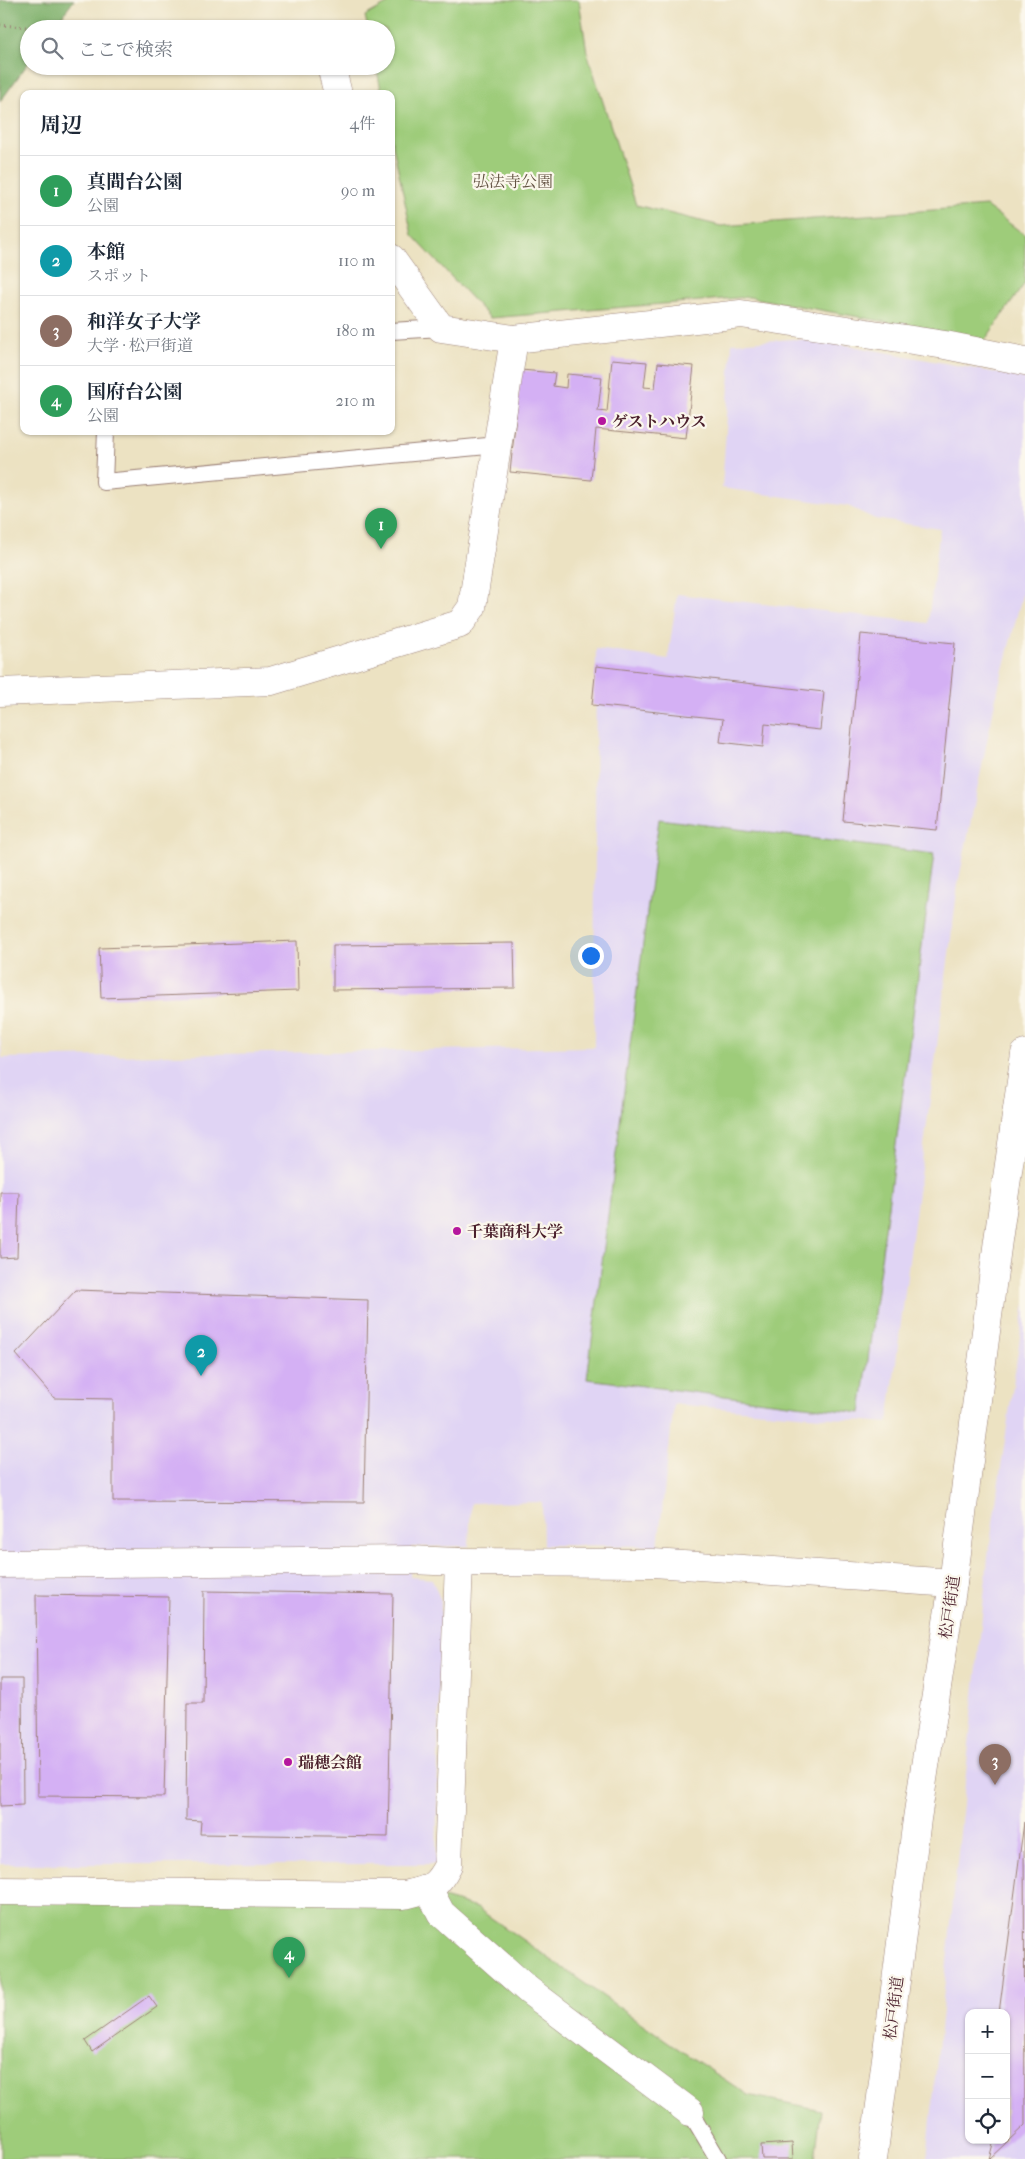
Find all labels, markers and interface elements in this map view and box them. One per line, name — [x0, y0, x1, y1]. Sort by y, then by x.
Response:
search box — [20, 20, 395, 75]
icon: search — [38, 34, 66, 62]
text: ここで検索 — [78, 39, 173, 61]
text: 周辺 — [40, 113, 82, 137]
text: 4件 — [350, 114, 375, 133]
text: 真間台公園 — [87, 171, 182, 193]
park label: 弘法寺公園 — [473, 172, 553, 191]
text: 1 — [53, 181, 59, 200]
text: 90 m — [341, 181, 375, 200]
text: 公園 — [87, 196, 119, 215]
text: 本館 — [87, 241, 125, 263]
text: 2 — [52, 251, 60, 270]
text: 110 m — [338, 251, 375, 270]
text: スポット — [87, 266, 151, 285]
text: 和洋女子大学 — [87, 311, 201, 333]
text: 3 — [53, 321, 59, 340]
text: 180 m — [336, 321, 375, 340]
text: 大学 · 松戸街道 — [87, 336, 193, 355]
text: 国府台公園 — [87, 381, 182, 403]
text: 4 — [51, 391, 61, 410]
text: 210 m — [336, 391, 375, 410]
text: 公園 — [87, 406, 119, 425]
place label: ゲストハウス — [612, 412, 707, 431]
marker: ゲストハウス — [596, 415, 608, 427]
pin: 1 — [365, 508, 397, 549]
your location — [578, 943, 604, 969]
place label: 千葉商科大学 — [467, 1222, 563, 1241]
marker: 千葉商科大学 — [451, 1225, 463, 1237]
pin: 2 — [185, 1335, 217, 1376]
street label: 松戸街道 — [936, 1574, 963, 1640]
pin: 3 — [979, 1744, 1011, 1785]
place label: 瑞穂会館 — [298, 1753, 362, 1772]
marker: 瑞穂会館 — [282, 1756, 294, 1768]
pin: 4 — [273, 1937, 305, 1978]
street label: 松戸街道 — [880, 1975, 907, 2041]
map controls — [965, 2009, 1010, 2144]
button: + — [965, 2009, 1010, 2054]
button: − — [965, 2054, 1010, 2099]
button: locate — [965, 2099, 1010, 2144]

